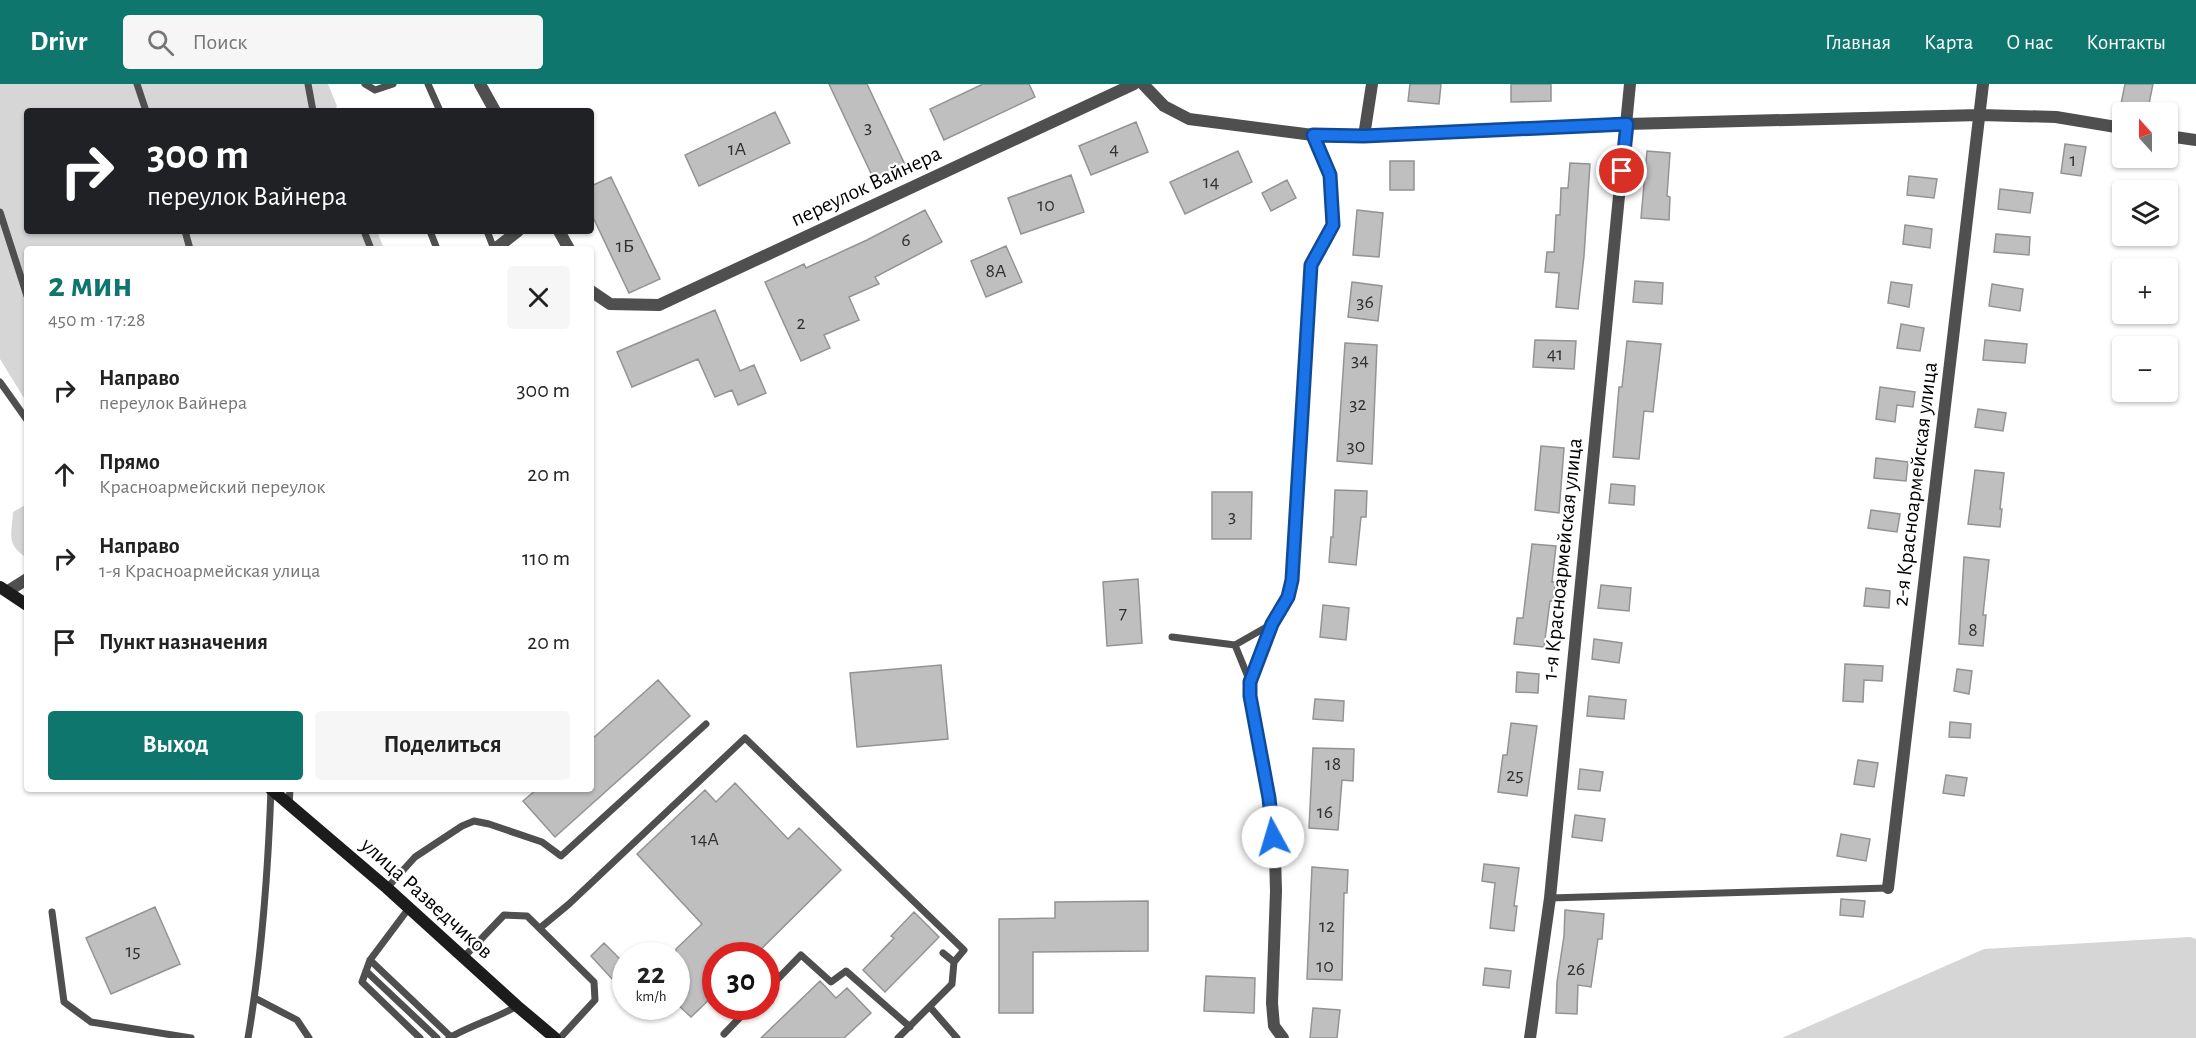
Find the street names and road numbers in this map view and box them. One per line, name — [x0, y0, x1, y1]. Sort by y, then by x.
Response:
street label: переулок Вайнера — [787, 142, 945, 230]
street label: 2-я Красноармейская улица — [1889, 361, 1941, 607]
street label: 1-я Красноармейская улица — [1538, 437, 1586, 681]
street label: улица Разведчиков — [356, 833, 497, 963]

